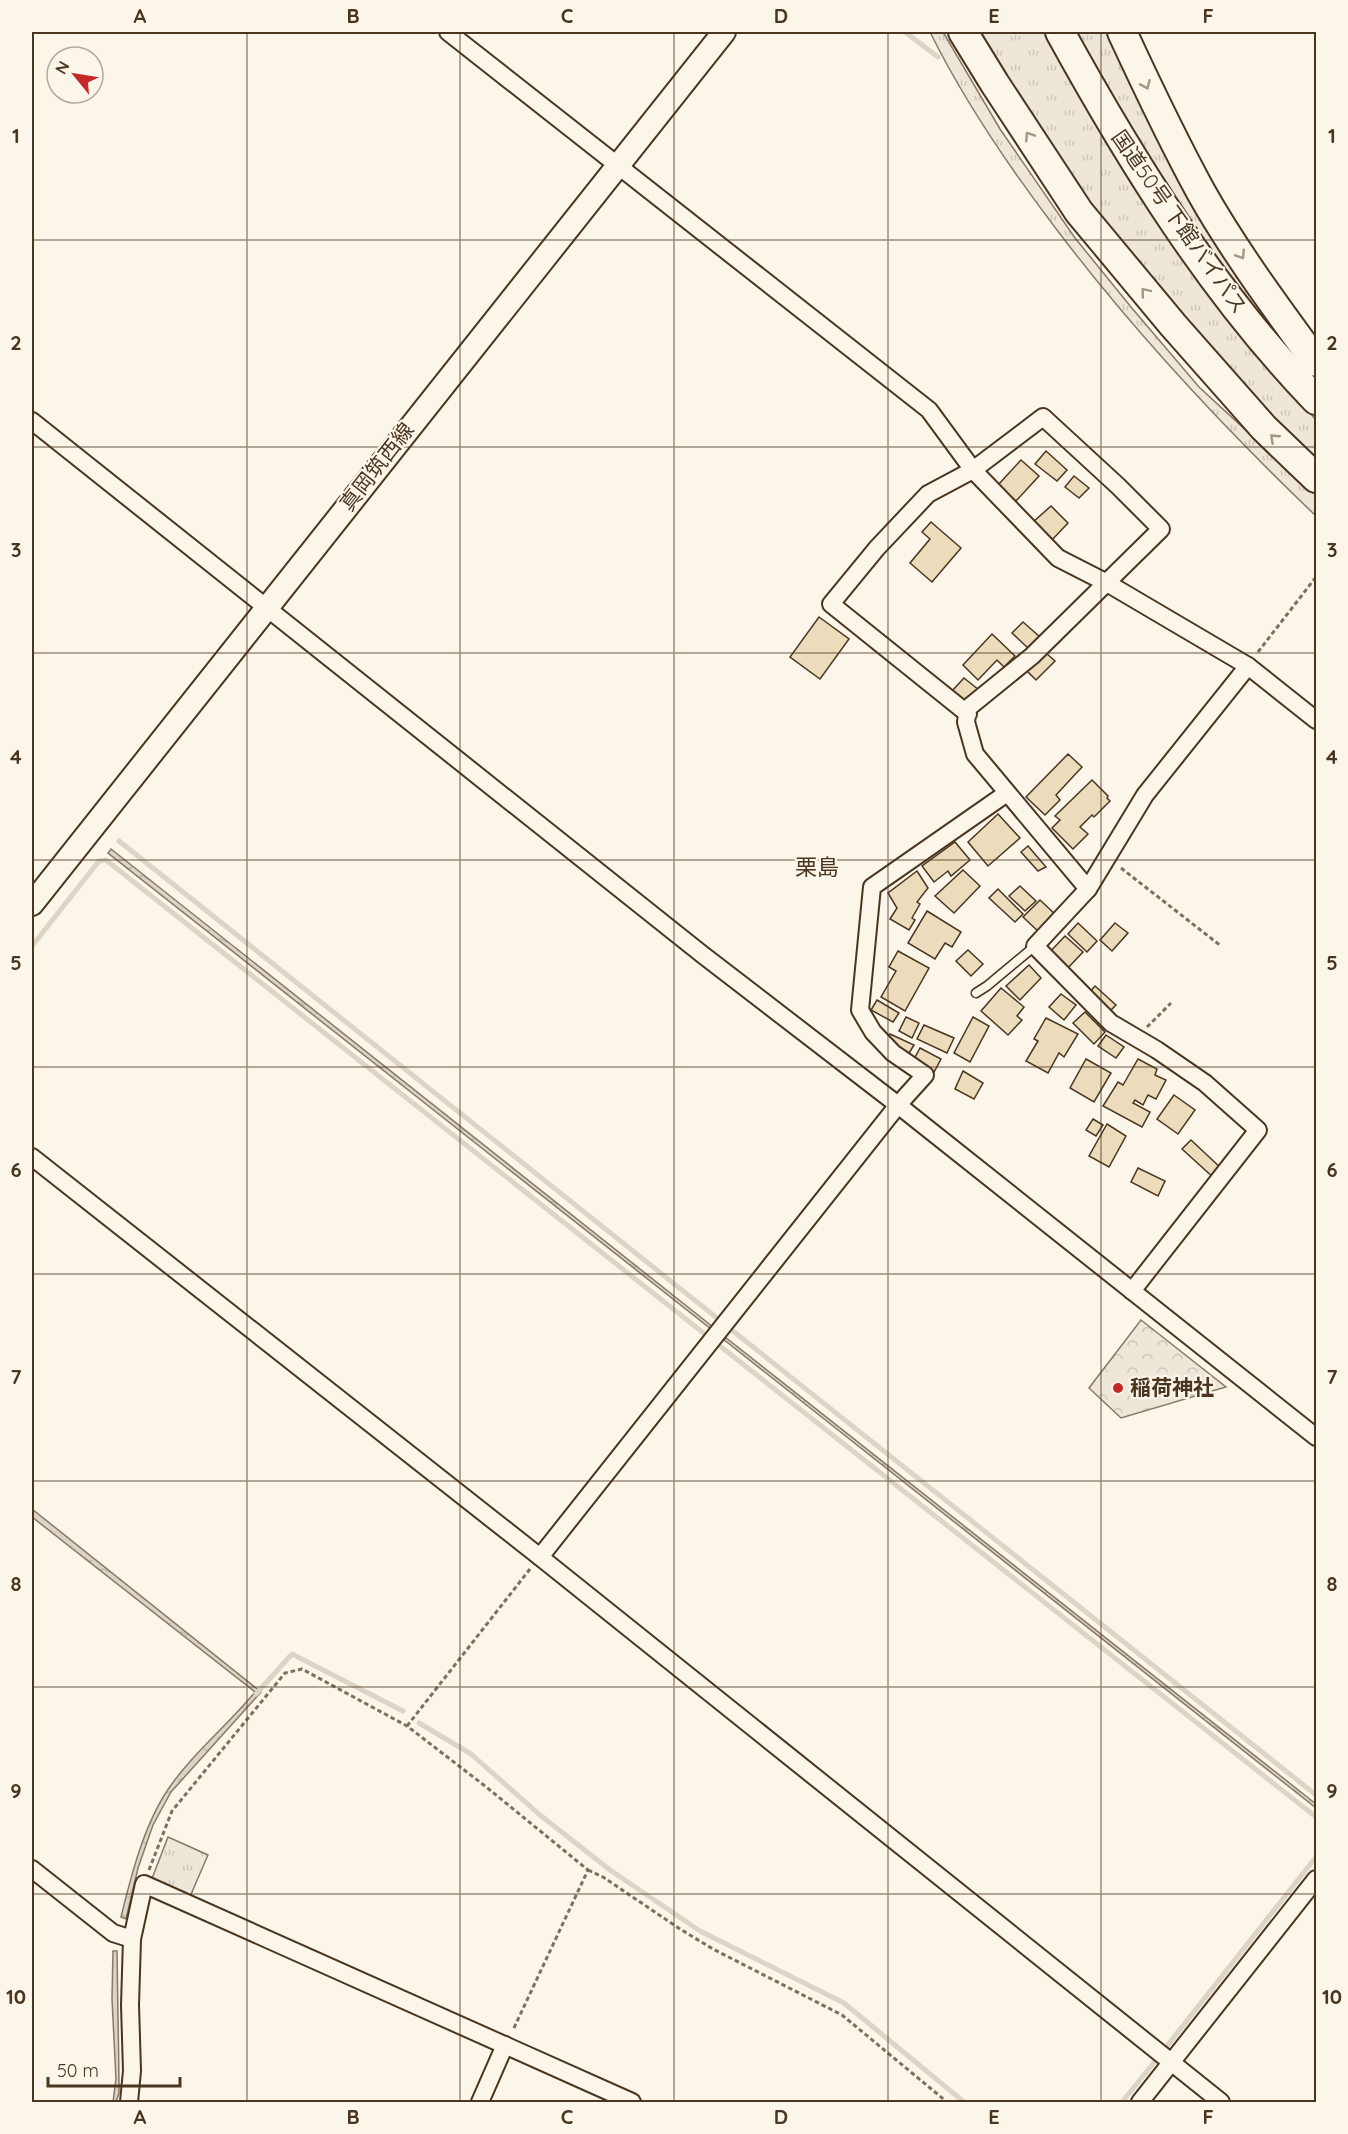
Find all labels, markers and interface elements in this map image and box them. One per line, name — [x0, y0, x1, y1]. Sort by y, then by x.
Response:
text: A — [134, 3, 147, 28]
text: B — [346, 3, 360, 28]
text: C — [561, 3, 574, 28]
text: D — [774, 3, 788, 28]
text: E — [988, 3, 1000, 28]
text: F — [1202, 3, 1214, 28]
north arrow — [45, 45, 105, 105]
text: N — [50, 57, 74, 78]
one-way arrow — [1139, 78, 1151, 89]
text: 1 — [12, 123, 20, 148]
text: 1 — [1328, 123, 1336, 148]
street label: 国道50号 下館バイパス — [1107, 125, 1253, 318]
one-way arrow — [1025, 131, 1036, 142]
one-way arrow — [1234, 249, 1246, 259]
one-way arrow — [1141, 288, 1152, 299]
text: 2 — [10, 330, 22, 355]
text: 2 — [1326, 330, 1338, 355]
street label: 真岡筑西線 — [334, 417, 419, 516]
one-way arrow — [1270, 434, 1281, 445]
text: 3 — [11, 537, 21, 562]
text: 3 — [1327, 537, 1337, 562]
text: 4 — [10, 744, 22, 769]
text: 4 — [1326, 744, 1338, 769]
district label: 栗島 — [795, 853, 839, 881]
text: 5 — [10, 950, 22, 975]
text: 5 — [1326, 950, 1338, 975]
text: 6 — [10, 1157, 22, 1182]
text: 6 — [1326, 1157, 1338, 1182]
text: 7 — [11, 1364, 22, 1389]
text: 7 — [1327, 1364, 1338, 1389]
place label: 稲荷神社 — [1130, 1374, 1214, 1400]
marker: 稲荷神社 — [1111, 1381, 1125, 1395]
text: 8 — [11, 1571, 22, 1596]
text: 8 — [1327, 1571, 1338, 1596]
text: 9 — [10, 1778, 22, 1803]
text: 9 — [1326, 1778, 1338, 1803]
text: 10 — [6, 1984, 26, 2009]
text: 10 — [1322, 1984, 1342, 2009]
scale bar — [48, 2050, 180, 2088]
text: 50 m — [57, 2059, 99, 2082]
text: A — [134, 2104, 147, 2129]
text: B — [346, 2104, 360, 2129]
text: C — [561, 2104, 574, 2129]
text: D — [774, 2104, 788, 2129]
text: E — [988, 2104, 1000, 2129]
text: F — [1202, 2104, 1214, 2129]

